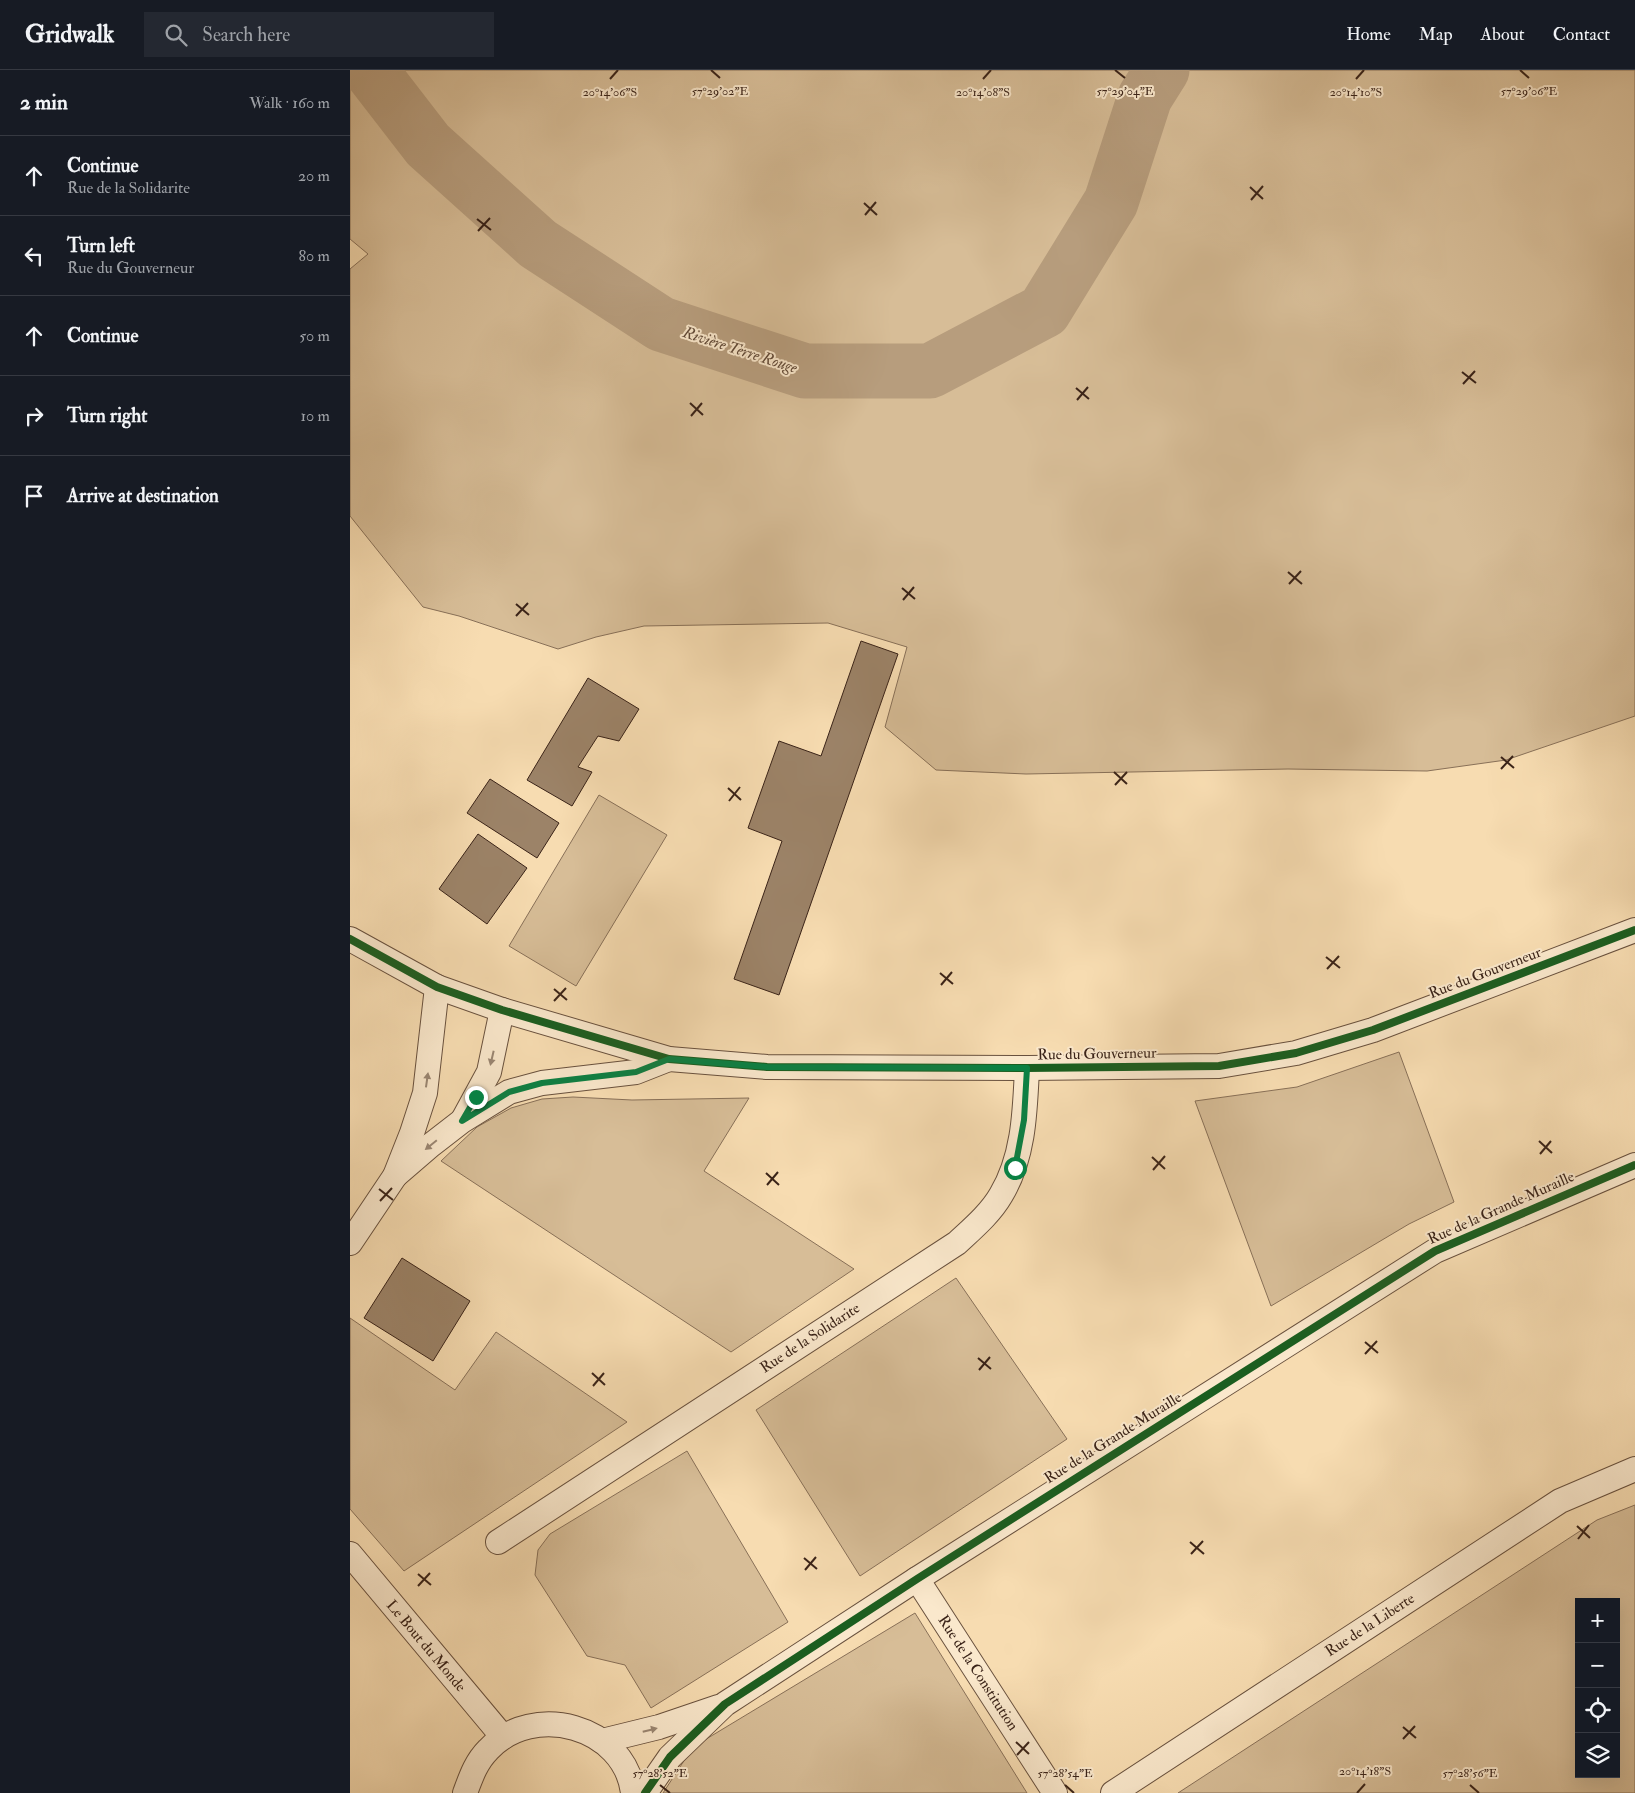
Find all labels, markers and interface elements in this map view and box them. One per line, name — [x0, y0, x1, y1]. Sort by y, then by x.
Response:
search box — [144, 12, 494, 57]
text: Gridwalk — [25, 19, 114, 50]
icon: search — [162, 21, 190, 49]
text: Search here — [202, 23, 290, 47]
text: Home — [1346, 23, 1391, 46]
text: Map — [1419, 23, 1453, 46]
text: About — [1481, 23, 1525, 46]
text: Contact — [1553, 23, 1610, 46]
text: 57°29'02"E — [692, 84, 749, 99]
text: 57°29'04"E — [1097, 84, 1154, 99]
text: 57°29'06"E — [1501, 84, 1558, 99]
text: 20°14'06"S — [583, 85, 637, 100]
text: 20°14'08"S — [956, 85, 1010, 100]
text: 20°14'10"S — [1330, 85, 1382, 100]
text: 2 min — [20, 89, 68, 116]
text: Walk · 160 m — [249, 93, 330, 113]
text: Continue — [67, 154, 138, 178]
icon: ahead — [20, 162, 48, 190]
text: 20 m — [298, 166, 330, 186]
text: Rue de la Solidarite — [67, 178, 190, 198]
text: Turn left — [67, 234, 135, 258]
icon: left — [20, 242, 48, 270]
text: 80 m — [299, 246, 330, 266]
text: Rue du Gouverneur — [67, 258, 194, 278]
icon: ahead — [20, 322, 48, 350]
water label: Rivière Terre Rouge — [679, 322, 800, 378]
text: Continue — [67, 324, 138, 348]
text: 50 m — [299, 326, 330, 346]
icon: right — [20, 402, 48, 430]
text: Turn right — [67, 404, 147, 428]
text: 10 m — [300, 406, 330, 426]
icon: arrive — [20, 482, 48, 510]
text: Arrive at destination — [67, 484, 219, 508]
street label: Rue du Gouverneur — [1426, 943, 1544, 1003]
street label: Rue du Gouverneur — [1037, 1043, 1157, 1065]
one-way arrow — [488, 1050, 496, 1065]
one-way arrow — [423, 1072, 431, 1088]
route end — [465, 1086, 488, 1109]
one-way arrow — [425, 1140, 438, 1151]
route start — [1004, 1157, 1027, 1180]
street label: Rue de la Grande Muraille — [1425, 1167, 1577, 1249]
street label: Rue de la Solidarite — [757, 1299, 863, 1377]
street label: Rue de la Grande Muraille — [1041, 1388, 1185, 1488]
street label: Rue de la Liberte — [1322, 1589, 1418, 1661]
street label: Le Bout du Monde — [382, 1596, 470, 1696]
map controls — [1575, 1598, 1620, 1778]
button: + — [1575, 1598, 1620, 1643]
street label: Rue de la Constitution — [934, 1612, 1023, 1735]
button: − — [1575, 1643, 1620, 1688]
button: locate — [1575, 1688, 1620, 1733]
one-way arrow — [642, 1725, 657, 1733]
button: layers — [1575, 1733, 1620, 1778]
text: 20°14'18"S — [1339, 1764, 1391, 1779]
text: 57°28'52"E — [633, 1766, 688, 1781]
text: 57°28'54"E — [1037, 1766, 1093, 1781]
text: 57°28'56"E — [1443, 1766, 1498, 1781]

